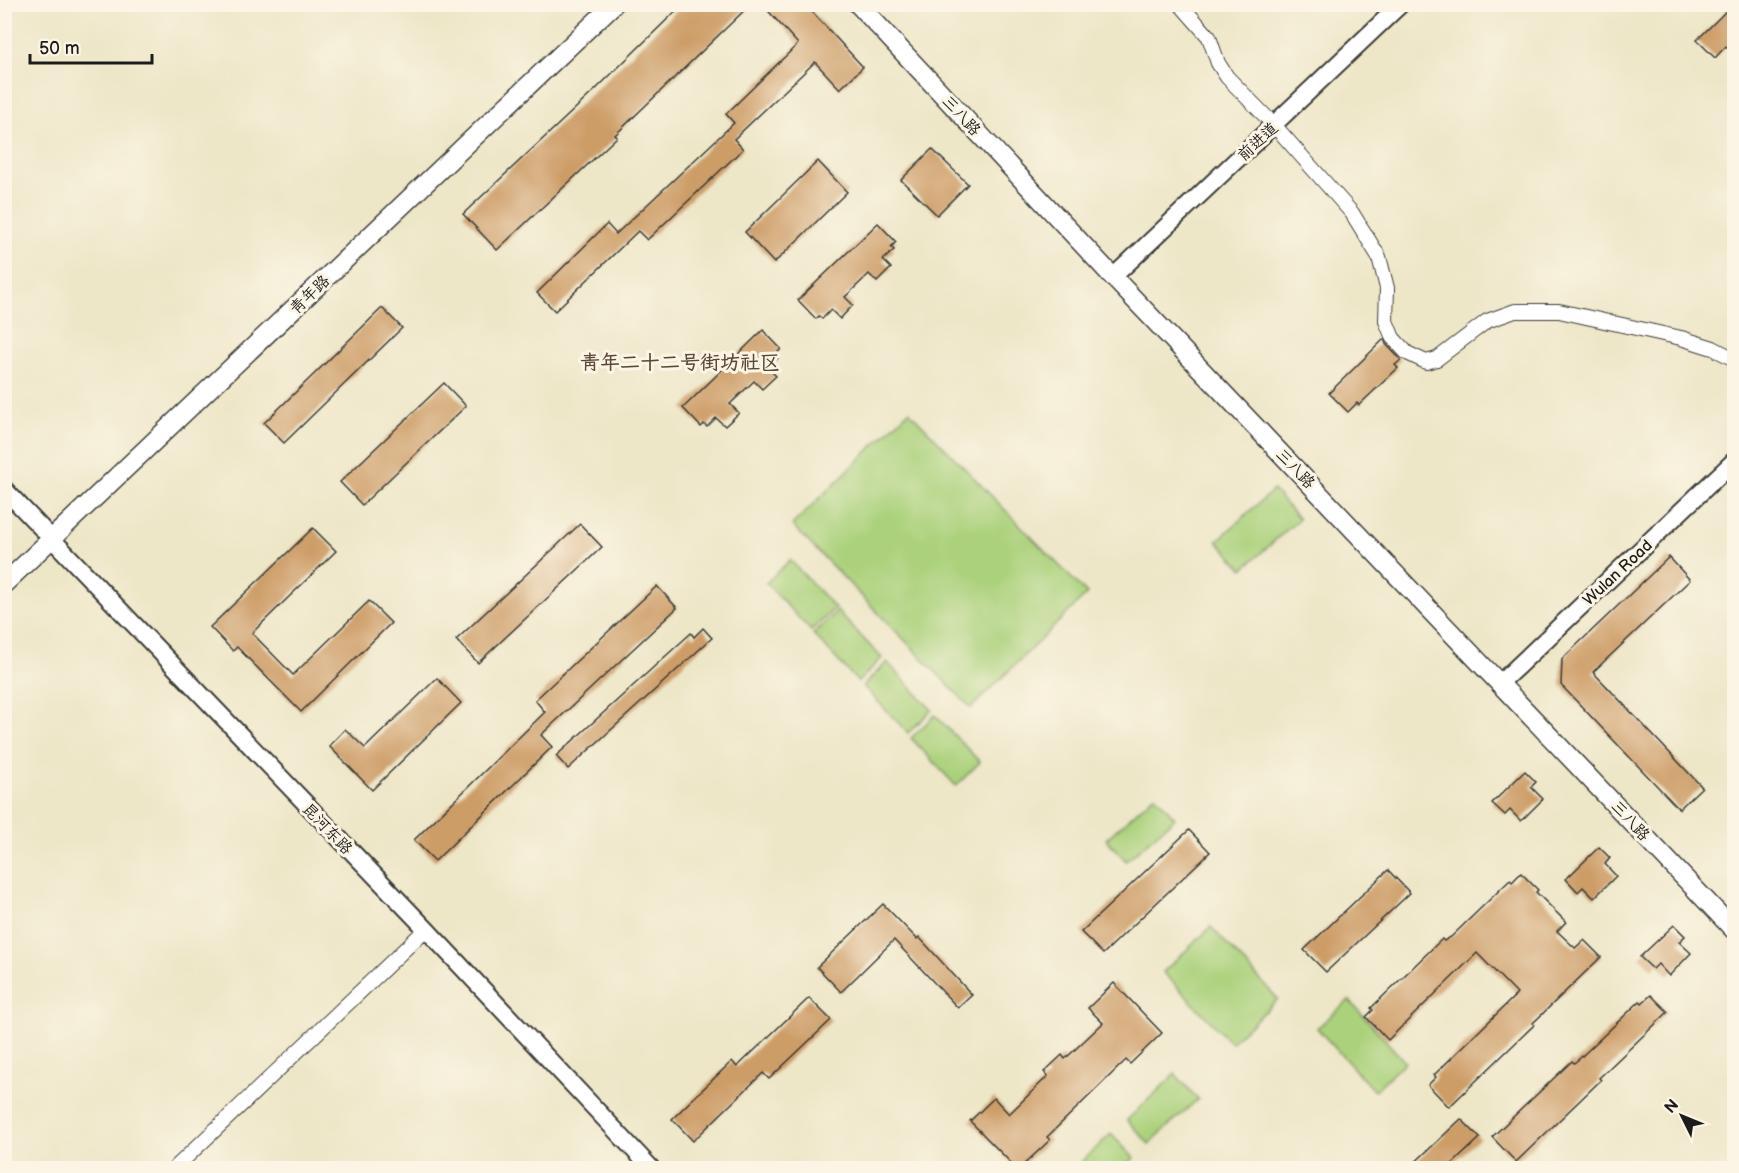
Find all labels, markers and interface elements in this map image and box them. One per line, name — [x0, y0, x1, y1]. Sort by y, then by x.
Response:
scale bar — [30, 27, 152, 65]
text: 50 m — [39, 38, 80, 59]
street label: 三八路 — [938, 92, 984, 140]
street label: 前进道 — [1234, 119, 1282, 165]
street label: 青年路 — [286, 272, 334, 319]
district label: 青年二十二号街坊社区 — [580, 351, 780, 375]
street label: 三八路 — [1271, 445, 1318, 493]
street label: Wulan Road — [1579, 536, 1657, 610]
street label: 三八路 — [1607, 797, 1653, 845]
street label: 昆河东路 — [298, 799, 356, 859]
north arrow — [1652, 1086, 1712, 1146]
text: N — [1661, 1096, 1683, 1118]

